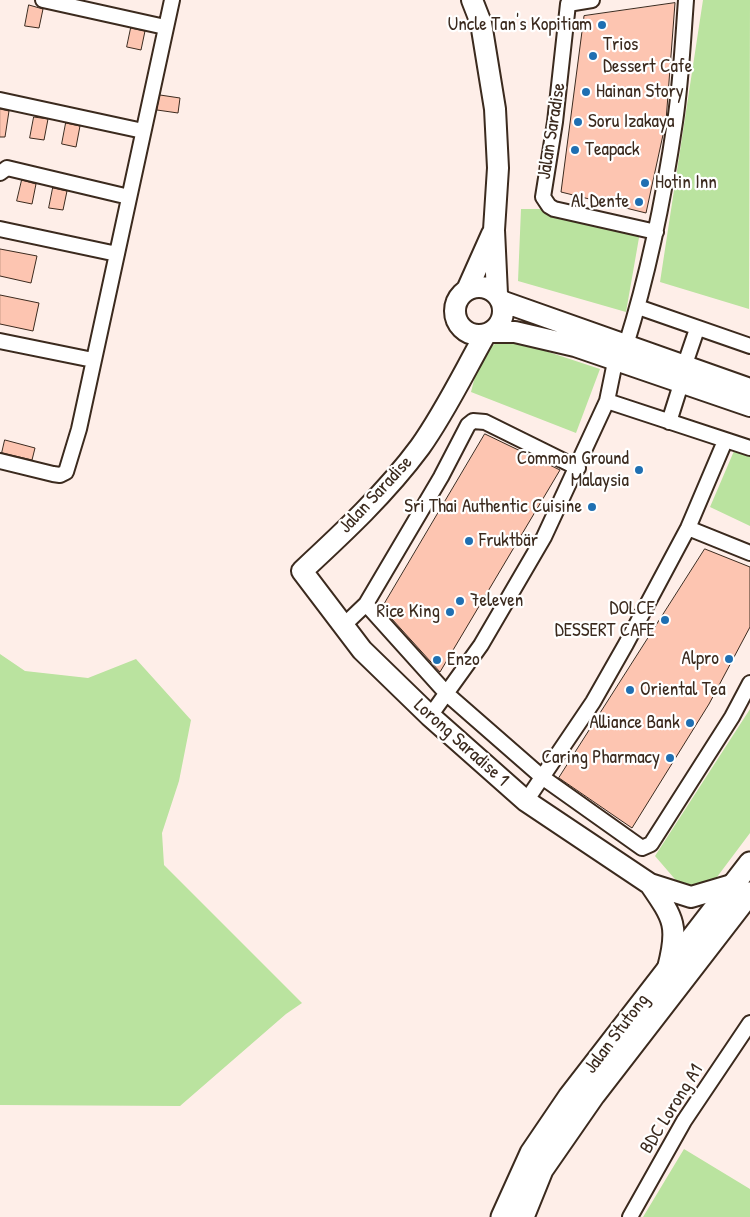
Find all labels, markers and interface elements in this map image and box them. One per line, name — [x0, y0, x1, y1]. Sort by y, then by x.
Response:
place label: Uncle Tan's Kopitiam — [448, 14, 592, 36]
marker: Uncle Tan's Kopitiam — [596, 19, 608, 31]
place label: Trios Dessert Cafe — [603, 34, 692, 78]
marker: Trios Dessert Cafe — [587, 50, 599, 62]
street label: Jalan Saradise — [533, 81, 571, 181]
place label: Hainan Story — [596, 81, 684, 103]
marker: Hainan Story — [580, 86, 592, 98]
place label: Soru Izakaya — [588, 111, 675, 133]
marker: Soru Izakaya — [572, 116, 584, 128]
place label: Teapack — [585, 139, 640, 161]
marker: Teapack — [569, 144, 581, 156]
place label: Hotin Inn — [655, 172, 717, 194]
marker: Hotin Inn — [639, 177, 651, 189]
place label: Al Dente — [571, 191, 629, 213]
marker: Al Dente — [633, 196, 645, 208]
place label: Common Ground Malaysia — [517, 448, 629, 492]
street label: Jalan Saradise — [334, 452, 418, 538]
marker: Common Ground Malaysia — [633, 464, 645, 476]
place label: Sri Thai Authentic Cuisine — [404, 496, 582, 518]
marker: Sri Thai Authentic Cuisine — [586, 501, 598, 513]
place label: Fruktbär — [479, 530, 538, 552]
marker: Fruktbär — [463, 535, 475, 547]
place label: 7eleven — [470, 590, 523, 612]
marker: 7eleven — [454, 595, 466, 607]
place label: DOLCE DESSERT CAFE — [555, 598, 655, 642]
place label: Rice King — [377, 601, 440, 623]
marker: Rice King — [444, 606, 456, 618]
marker: DOLCE DESSERT CAFE — [659, 614, 671, 626]
place label: Alpro — [682, 648, 719, 670]
place label: Enzo — [447, 649, 480, 671]
marker: Alpro — [723, 653, 735, 665]
marker: Enzo — [431, 654, 443, 666]
place label: Oriental Tea — [640, 679, 726, 701]
marker: Oriental Tea — [624, 684, 636, 696]
street label: Lorong Saradise 1 — [409, 694, 513, 792]
place label: Alliance Bank — [589, 712, 680, 734]
marker: Alliance Bank — [684, 717, 696, 729]
place label: Caring Pharmacy — [541, 747, 660, 769]
marker: Caring Pharmacy — [664, 752, 676, 764]
street label: Jalan Stutong — [580, 990, 654, 1078]
street label: BDC Lorong A1 — [636, 1060, 708, 1158]

